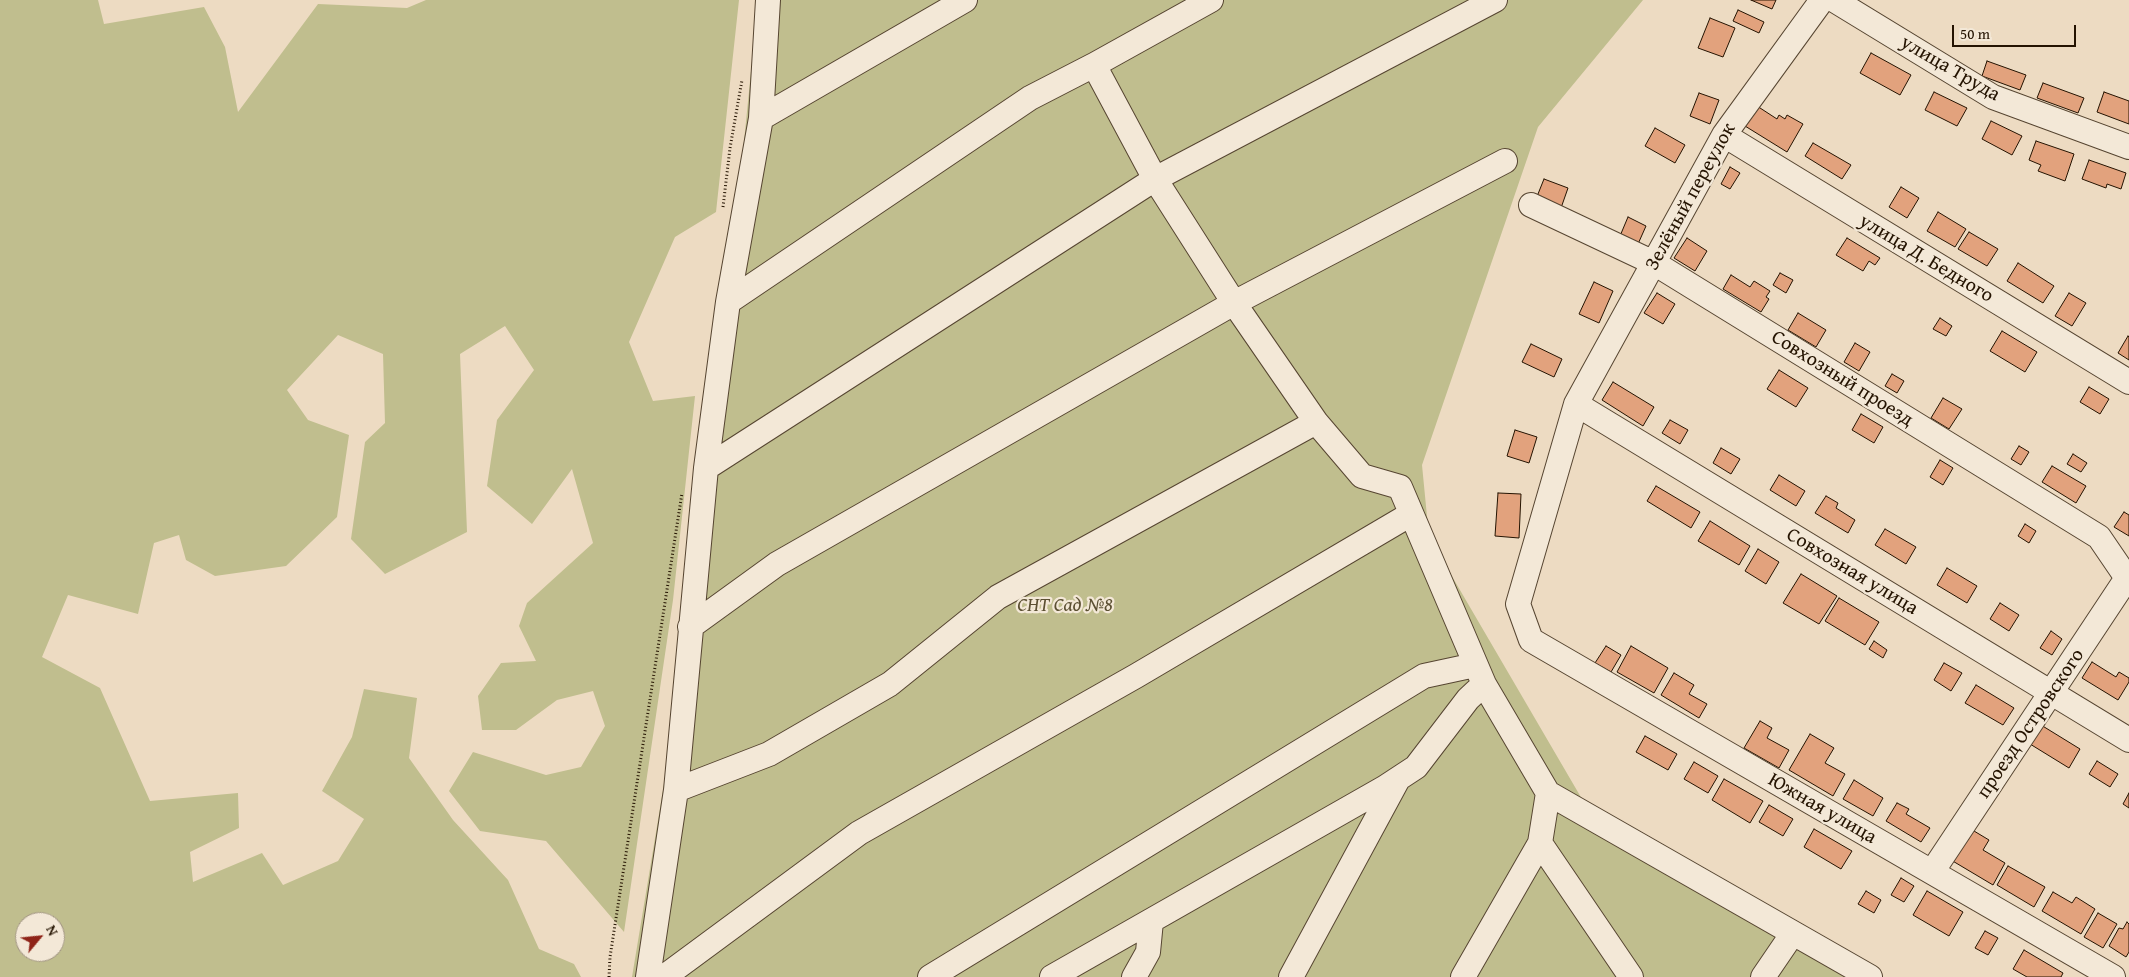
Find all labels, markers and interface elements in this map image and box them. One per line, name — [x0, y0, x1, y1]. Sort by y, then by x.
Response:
scale bar — [1954, 15, 2078, 47]
text: 50 m — [1960, 23, 1990, 44]
street label: улица Труда — [1896, 31, 2004, 107]
street label: Зелёный переулок — [1641, 119, 1741, 275]
street label: улица Д. Бедного — [1854, 209, 1998, 309]
street label: Совхозный проезд — [1767, 326, 1917, 432]
street label: Совхозная улица — [1782, 523, 1922, 621]
park label: СНТ Сад №8 — [1017, 594, 1113, 618]
street label: проезд Островского — [1972, 645, 2090, 803]
street label: Южная улица — [1763, 768, 1881, 850]
north arrow — [15, 912, 65, 962]
text: N — [41, 922, 63, 939]

